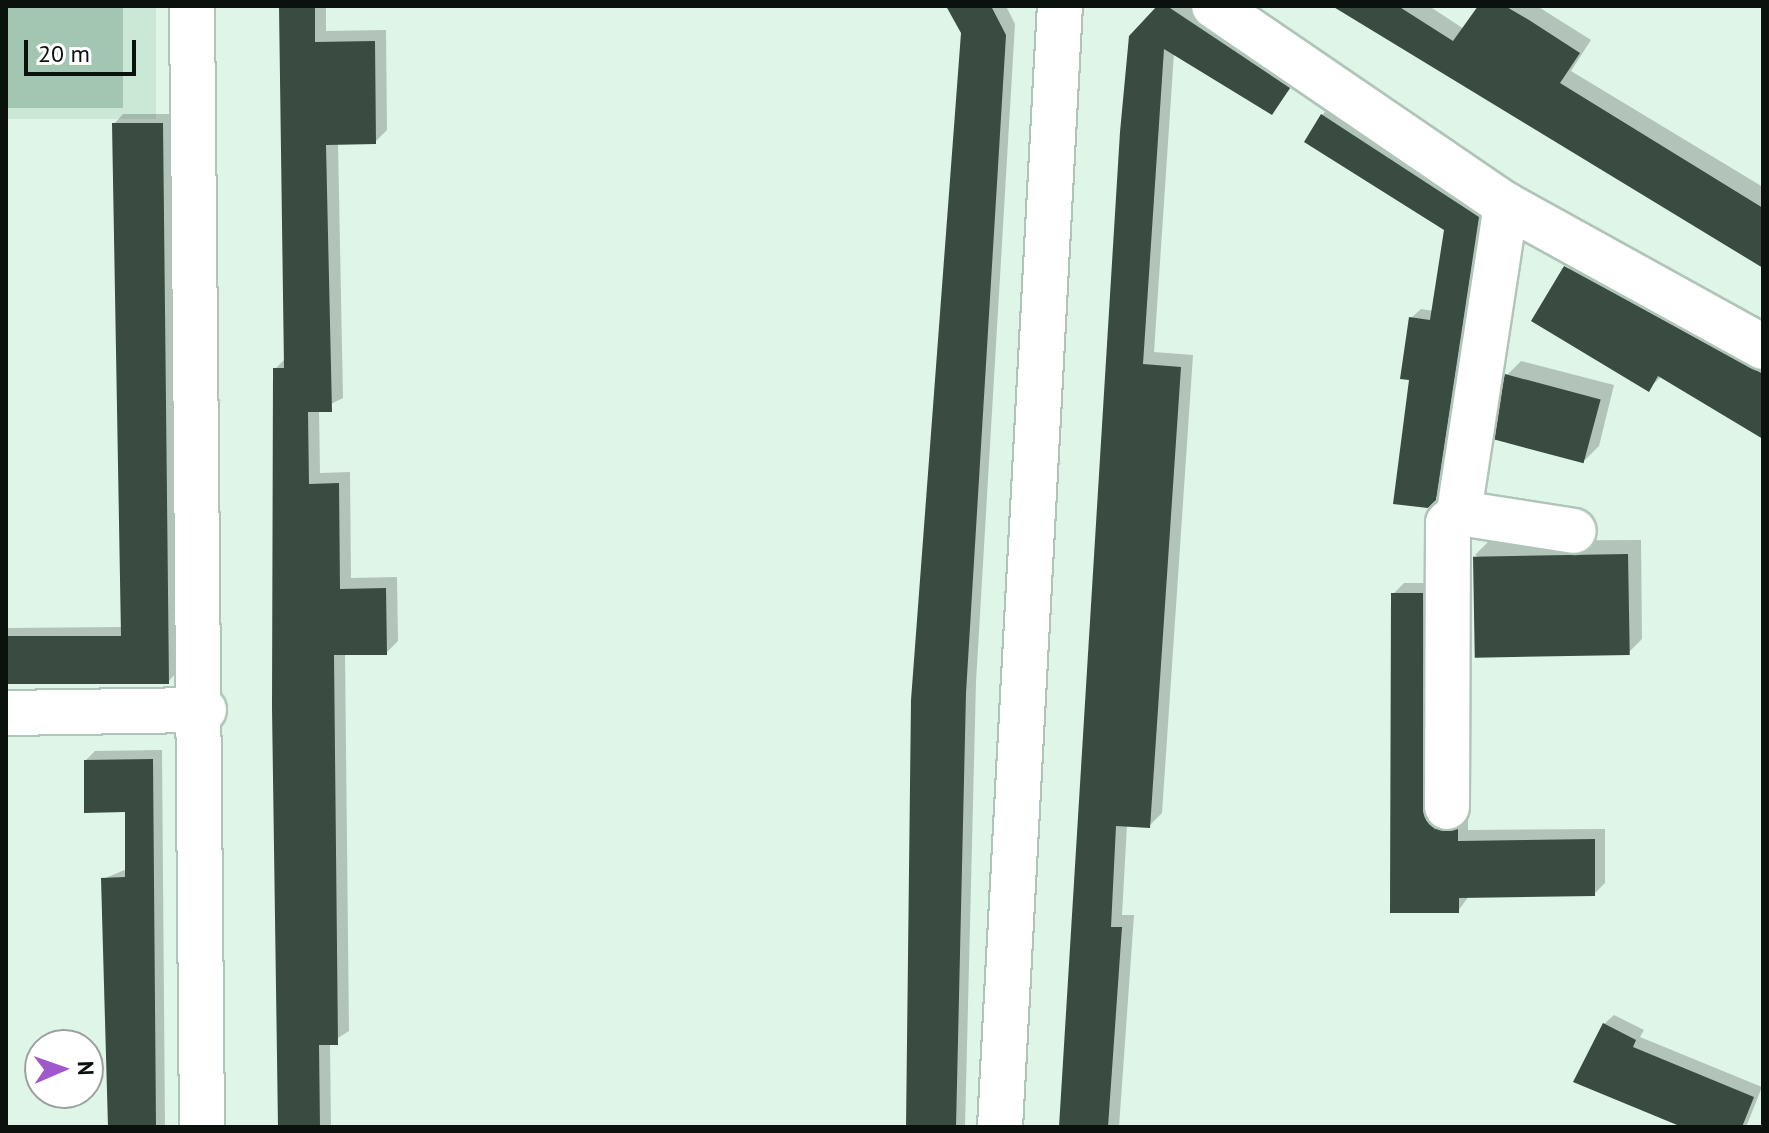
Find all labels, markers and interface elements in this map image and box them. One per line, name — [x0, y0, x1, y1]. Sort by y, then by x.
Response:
scale bar — [28, 24, 140, 74]
text: 20 m — [38, 38, 90, 69]
north arrow — [24, 1029, 104, 1109]
text: N — [72, 1061, 100, 1076]

